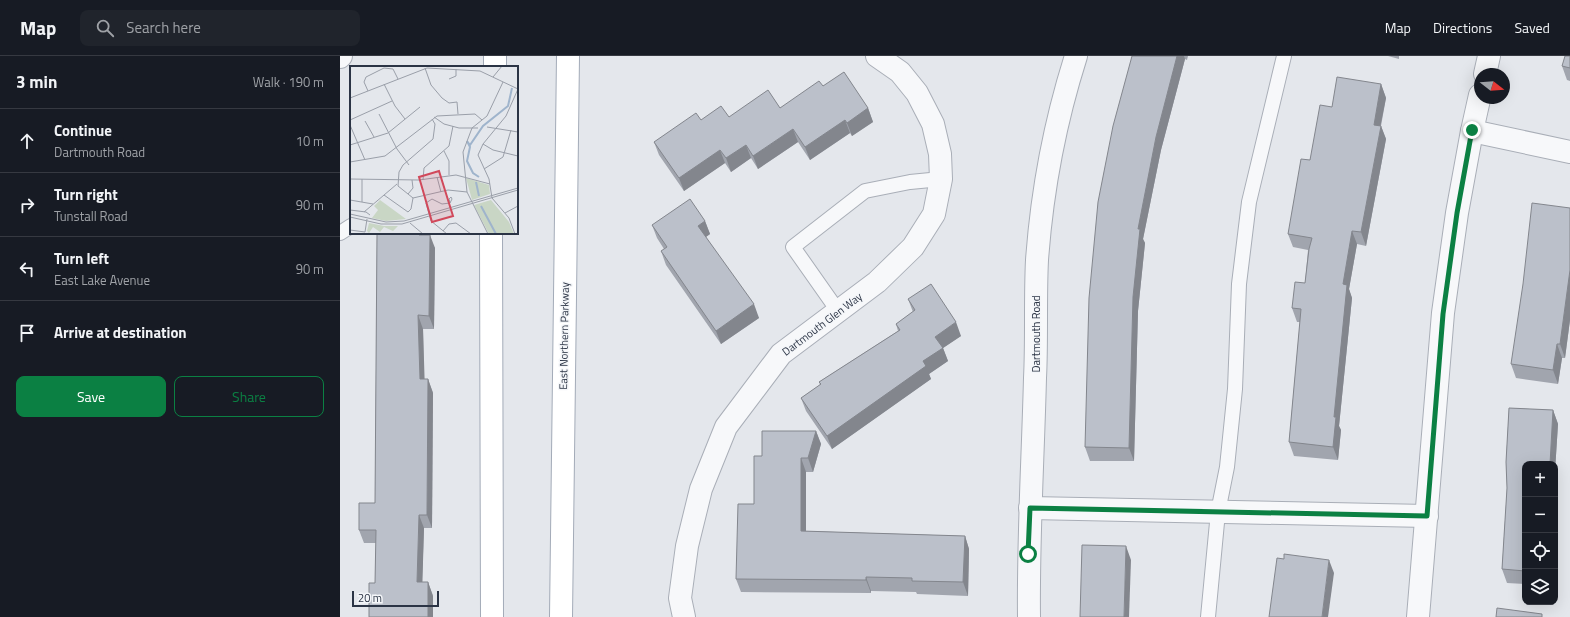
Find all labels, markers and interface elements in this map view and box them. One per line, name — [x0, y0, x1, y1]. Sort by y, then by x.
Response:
search box — [80, 10, 360, 46]
text: Map — [20, 13, 56, 42]
text: Search here — [126, 16, 201, 39]
icon: search — [94, 17, 116, 39]
text: Map — [1385, 17, 1411, 38]
text: Directions — [1433, 17, 1492, 38]
text: Saved — [1514, 17, 1550, 38]
inset map — [350, 66, 518, 234]
north arrow — [1474, 68, 1510, 104]
text: 3 min — [16, 69, 57, 95]
text: Walk · 190 m — [253, 72, 324, 92]
text: Continue — [54, 119, 112, 142]
route end — [1463, 121, 1481, 139]
icon: ahead — [16, 130, 38, 152]
text: 10 m — [296, 131, 324, 151]
text: Dartmouth Road — [54, 142, 145, 162]
text: Turn right — [54, 183, 118, 206]
icon: right — [16, 194, 38, 216]
text: 90 m — [296, 195, 324, 215]
text: Tunstall Road — [54, 206, 128, 226]
text: Turn left — [54, 247, 109, 270]
icon: left — [16, 258, 38, 280]
text: 90 m — [296, 259, 324, 279]
text: East Lake Avenue — [54, 270, 150, 290]
street label: East Northern Parkway — [555, 281, 573, 390]
street label: Dartmouth Glen Way — [779, 288, 866, 360]
street label: Dartmouth Road — [1028, 295, 1044, 373]
text: Arrive at destination — [54, 321, 187, 344]
icon: arrive — [16, 322, 38, 344]
button: Save — [16, 376, 166, 417]
button: Share — [174, 376, 324, 417]
map controls — [1522, 461, 1558, 605]
button: + — [1522, 461, 1558, 497]
button: − — [1522, 497, 1558, 533]
button: locate — [1522, 533, 1558, 569]
route start — [1019, 545, 1037, 563]
button: layers — [1522, 569, 1558, 605]
scale bar — [352, 589, 439, 608]
text: 20 m — [358, 590, 382, 606]

